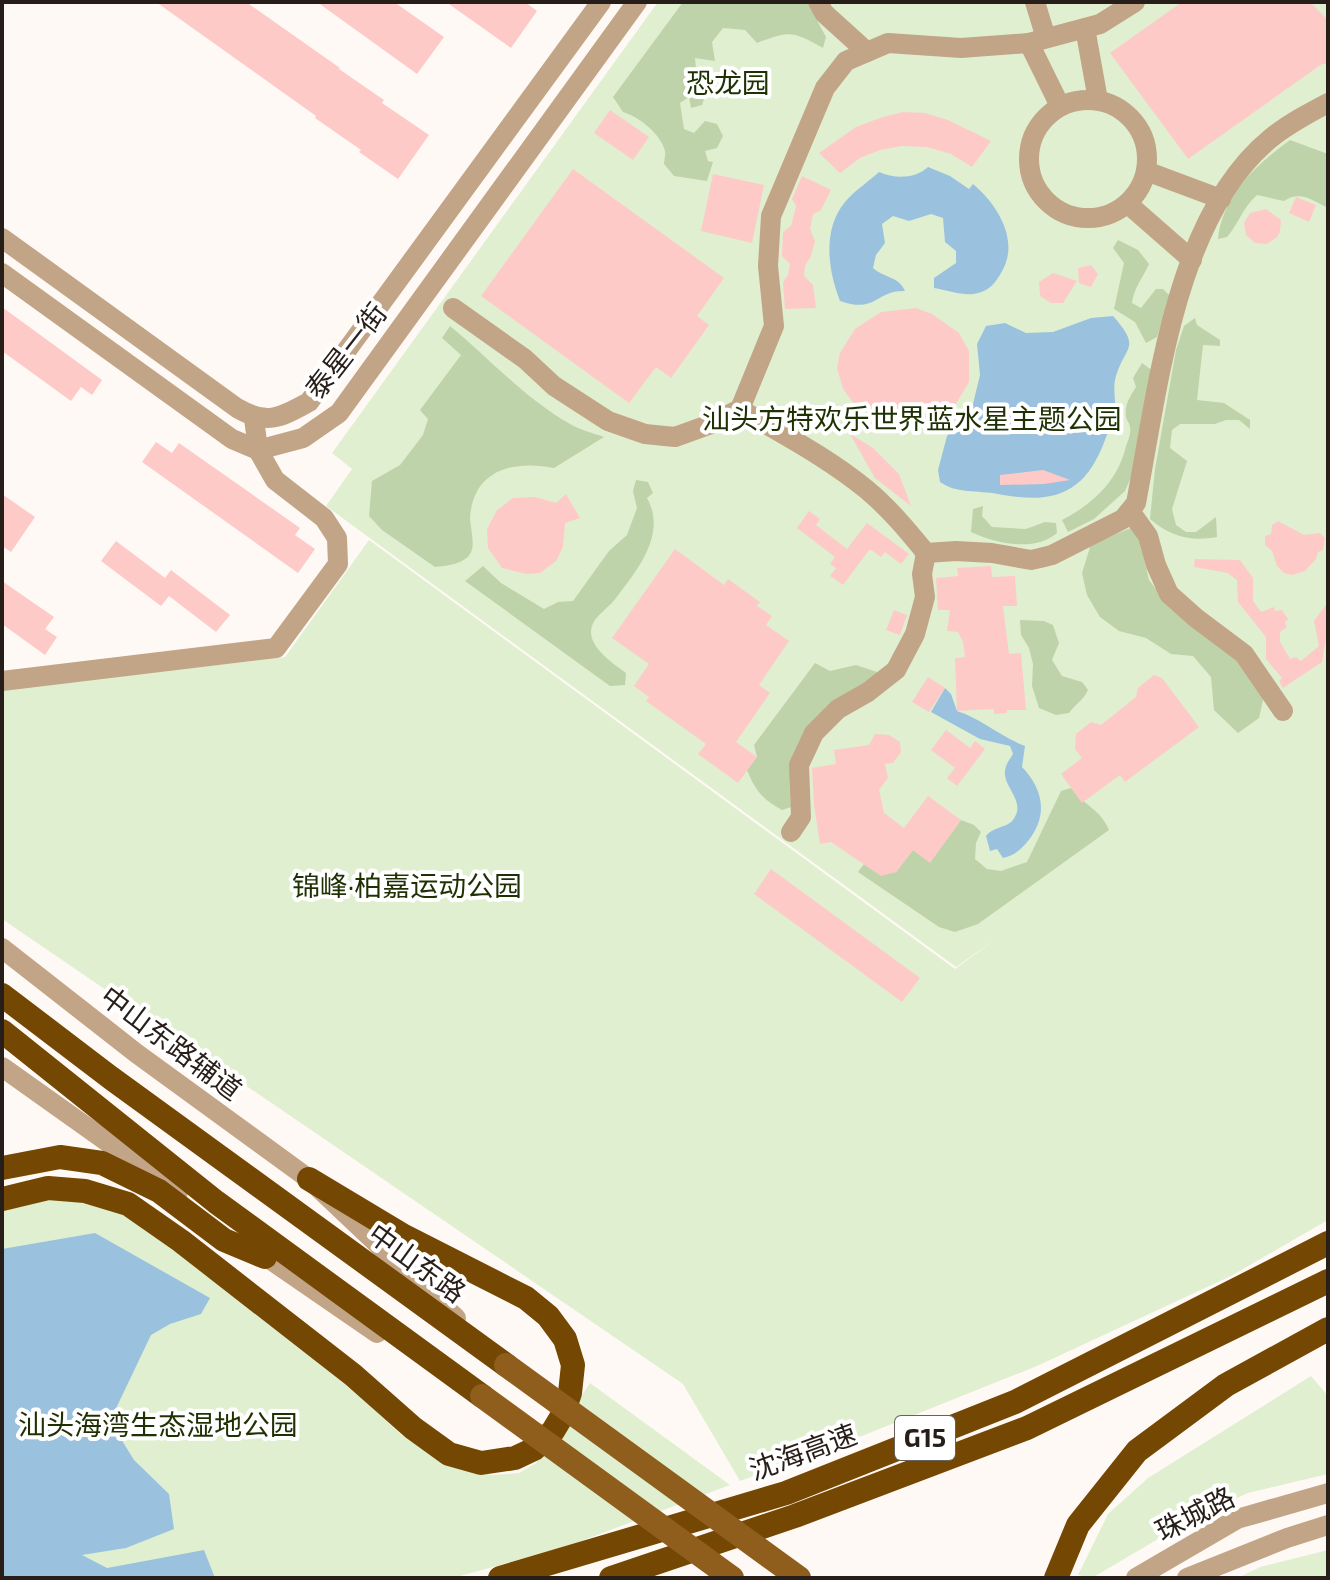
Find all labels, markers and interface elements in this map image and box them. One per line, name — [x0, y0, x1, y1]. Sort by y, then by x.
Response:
park label: 恐龙园 — [686, 65, 770, 99]
street label: 泰星一街 — [297, 296, 393, 405]
park label: 汕头方特欢乐世界蓝水星主题公园 — [702, 401, 1122, 435]
park label: 锦峰·柏嘉运动公园 — [292, 868, 522, 902]
street label: 中山东路辅道 — [94, 978, 249, 1106]
street label: 中山东路 — [362, 1216, 473, 1309]
park label: 汕头海湾生态湿地公园 — [18, 1407, 298, 1441]
street label: 沈海高速 — [744, 1416, 861, 1486]
road number: G15 — [895, 1416, 955, 1460]
street label: 珠城路 — [1149, 1479, 1240, 1547]

